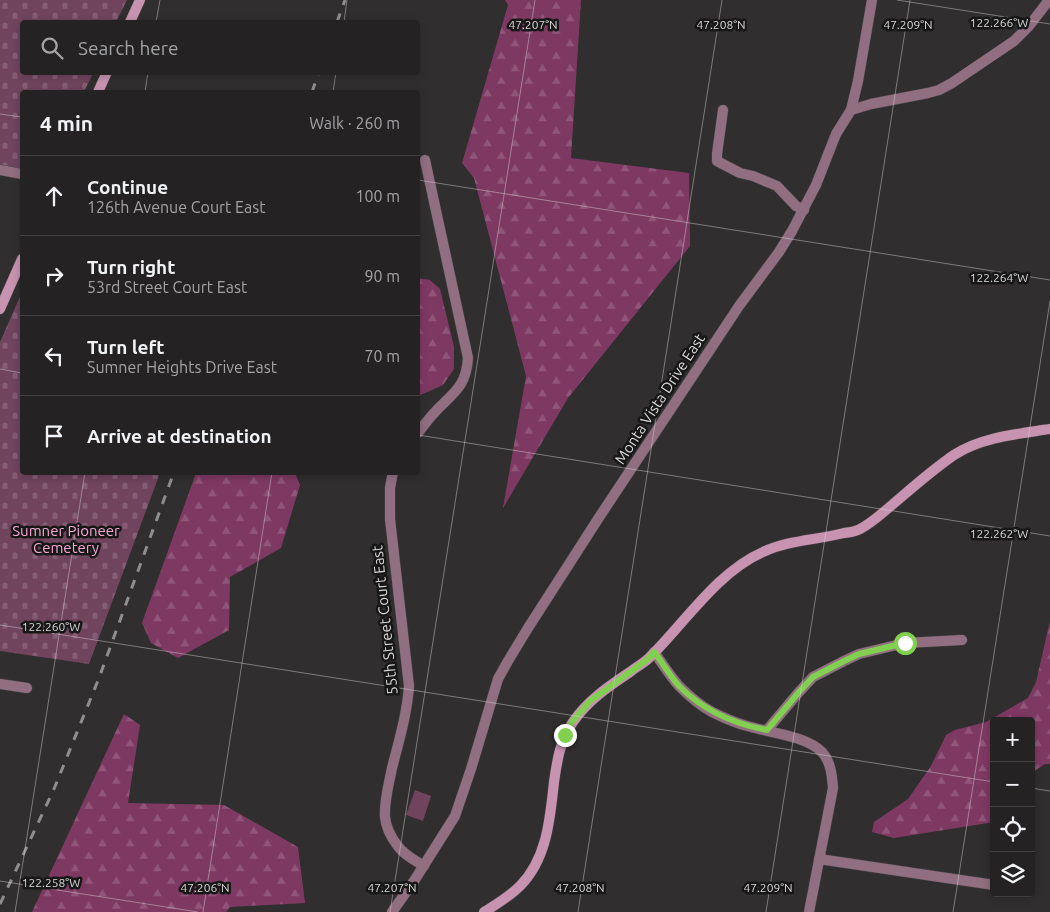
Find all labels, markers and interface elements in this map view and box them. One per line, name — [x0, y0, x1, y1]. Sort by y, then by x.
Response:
text: 122.266°W — [970, 16, 1028, 29]
text: 47.207°N — [508, 18, 558, 31]
text: 47.208°N — [696, 18, 746, 31]
text: 47.209°N — [883, 18, 933, 31]
search box — [20, 20, 420, 75]
icon: search — [38, 34, 66, 62]
text: Search here — [78, 37, 178, 59]
text: 4 min — [40, 111, 93, 135]
text: Walk · 260 m — [309, 114, 400, 132]
text: Continue — [87, 176, 168, 198]
icon: ahead — [40, 182, 68, 210]
text: 100 m — [355, 187, 400, 205]
text: 126th Avenue Court East — [87, 198, 265, 216]
text: Turn right — [87, 256, 175, 278]
icon: right — [40, 262, 68, 290]
text: 90 m — [364, 267, 400, 285]
text: 122.264°W — [970, 271, 1028, 284]
text: 53rd Street Court East — [87, 278, 247, 296]
street label: Monta Vista Drive East — [611, 330, 708, 467]
text: Turn left — [87, 336, 165, 358]
icon: left — [40, 342, 68, 370]
text: 70 m — [364, 347, 400, 365]
text: Sumner Heights Drive East — [87, 358, 277, 376]
icon: arrive — [40, 422, 68, 450]
text: Arrive at destination — [87, 425, 272, 447]
park label: Sumner Pioneer Cemetery — [12, 522, 120, 556]
text: 122.262°W — [970, 527, 1028, 540]
street label: 55th Street Court East — [368, 544, 401, 696]
text: 122.260°W — [22, 620, 80, 633]
route start — [894, 632, 917, 655]
map controls — [990, 717, 1035, 897]
button: + — [990, 717, 1035, 762]
route end — [554, 724, 577, 747]
button: − — [990, 762, 1035, 807]
button: locate — [990, 807, 1035, 852]
button: layers — [990, 852, 1035, 897]
text: 122.258°W — [22, 876, 80, 889]
text: 47.206°N — [180, 881, 230, 894]
text: 47.207°N — [367, 881, 417, 894]
text: 47.208°N — [555, 881, 605, 894]
text: 47.209°N — [743, 881, 793, 894]

